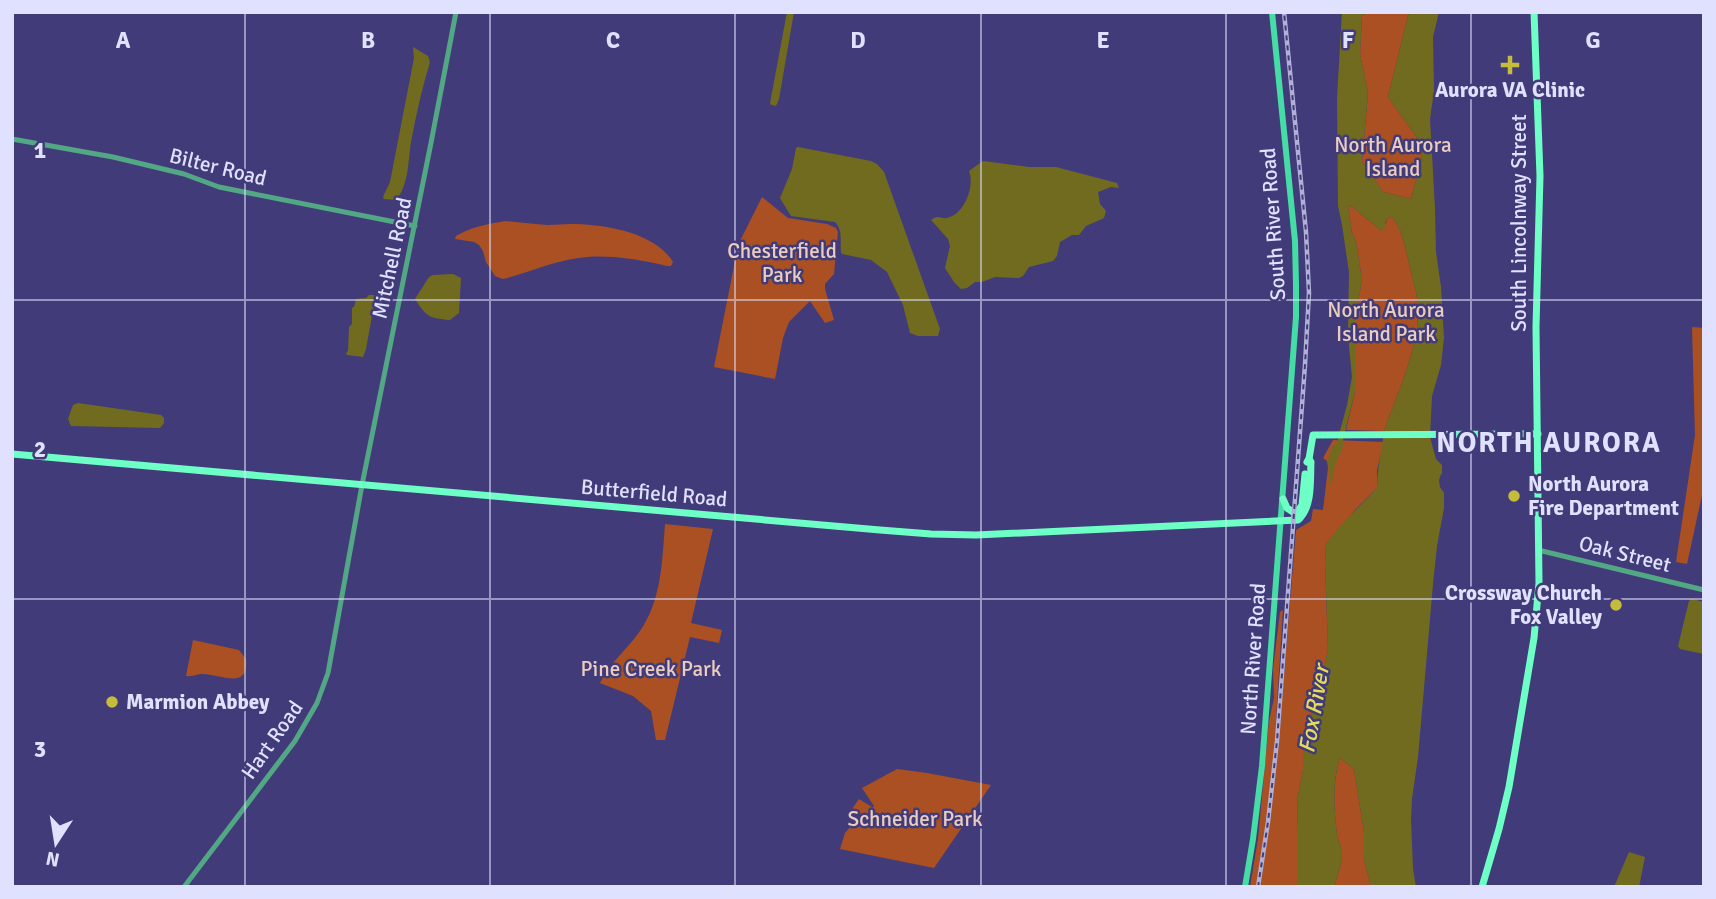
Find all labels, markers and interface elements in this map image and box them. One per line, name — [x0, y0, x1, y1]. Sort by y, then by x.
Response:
text: A — [116, 26, 131, 55]
text: B — [361, 26, 375, 55]
text: C — [606, 26, 620, 55]
text: D — [850, 26, 866, 55]
text: E — [1096, 26, 1110, 55]
text: F — [1342, 26, 1354, 55]
text: G — [1585, 26, 1601, 55]
marker: Aurora VA Clinic — [1500, 55, 1520, 75]
place label: Aurora VA Clinic — [1435, 77, 1585, 103]
street label: South Lincolnway Street — [1506, 114, 1532, 332]
park label: North Aurora Island — [1334, 132, 1452, 182]
text: 1 — [34, 136, 46, 165]
street label: Bilter Road — [167, 142, 269, 192]
street label: South River Road — [1255, 147, 1291, 301]
street label: Mitchell Road — [366, 195, 418, 321]
park label: Chesterfield Park — [727, 238, 837, 288]
park label: North Aurora Island Park — [1327, 297, 1445, 347]
district label: NORTH AURORA — [1436, 426, 1662, 460]
text: 2 — [34, 435, 46, 464]
place label: North Aurora Fire Department — [1528, 471, 1679, 521]
street label: Butterfield Road — [580, 474, 728, 512]
marker: North Aurora Fire Department — [1506, 488, 1522, 504]
street label: Oak Street — [1576, 530, 1674, 578]
place label: Crossway Church Fox Valley — [1445, 580, 1603, 630]
street label: North River Road — [1235, 582, 1271, 736]
marker: Crossway Church Fox Valley — [1608, 597, 1624, 613]
park label: Pine Creek Park — [581, 656, 722, 682]
water label: Fox River — [1292, 659, 1337, 755]
place label: Marmion Abbey — [126, 689, 270, 715]
marker: Marmion Abbey — [104, 694, 120, 710]
street label: Hart Road — [236, 696, 308, 784]
text: 3 — [34, 735, 46, 764]
park label: Schneider Park — [847, 806, 983, 832]
north arrow — [21, 808, 91, 878]
text: N — [44, 846, 62, 872]

